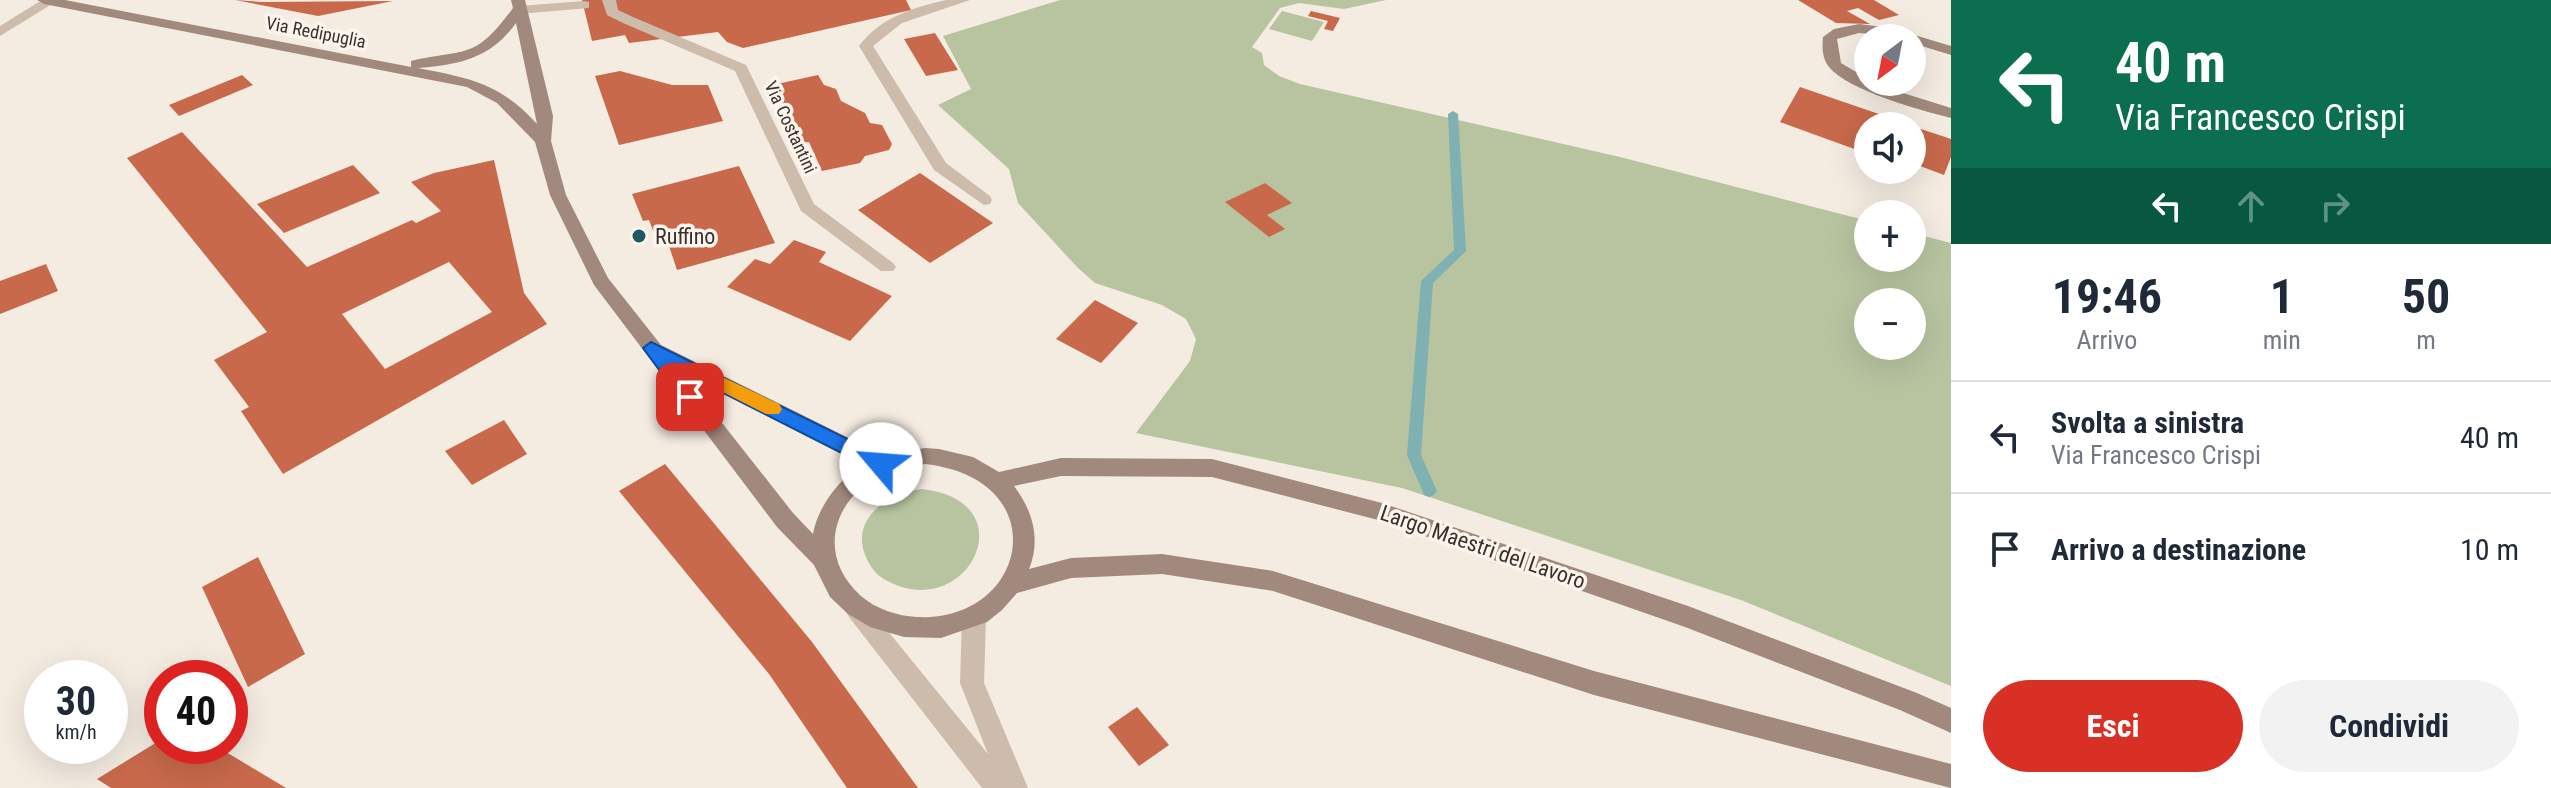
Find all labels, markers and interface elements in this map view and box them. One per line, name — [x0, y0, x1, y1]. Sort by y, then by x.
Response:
street label: Via Redipuglia — [264, 12, 368, 52]
north arrow — [1854, 24, 1926, 96]
map controls — [1854, 24, 1926, 360]
text: 40 m — [2115, 30, 2226, 96]
icon: left — [1983, 32, 2087, 136]
street label: Via Costantini — [760, 78, 822, 176]
text: Via Francesco Crispi — [2115, 97, 2406, 139]
button: sound — [1854, 112, 1926, 184]
icon: left — [2145, 184, 2189, 228]
icon: ahead — [2229, 184, 2273, 228]
icon: right — [2313, 184, 2357, 228]
button: + — [1854, 200, 1926, 272]
place label: Ruffino — [655, 224, 715, 249]
marker: Ruffino — [630, 227, 648, 245]
text: 19:46 — [2052, 268, 2162, 325]
text: 1 — [2270, 268, 2294, 325]
text: 50 — [2402, 268, 2450, 325]
button: − — [1854, 288, 1926, 360]
text: Arrivo — [2076, 325, 2137, 355]
text: min — [2263, 325, 2301, 355]
text: m — [2416, 325, 2436, 355]
pin — [656, 363, 724, 431]
icon: arrive — [668, 375, 712, 419]
text: Svolta a sinistra — [2051, 405, 2244, 440]
icon: left — [1983, 415, 2027, 459]
text: 40 m — [2460, 420, 2519, 455]
position arrow — [839, 422, 923, 506]
text: Via Francesco Crispi — [2051, 440, 2261, 470]
street label: Largo Maestri del Lavoro — [1377, 500, 1589, 594]
icon: arrive — [1983, 527, 2027, 571]
text: Arrivo a destinazione — [2051, 532, 2306, 567]
text: 10 m — [2460, 532, 2519, 567]
speed limit sign: 40 — [144, 660, 248, 764]
text: 30 — [56, 678, 96, 725]
button: Esci — [1983, 680, 2243, 772]
button: Condividi — [2259, 680, 2519, 772]
text: km/h — [55, 720, 97, 744]

